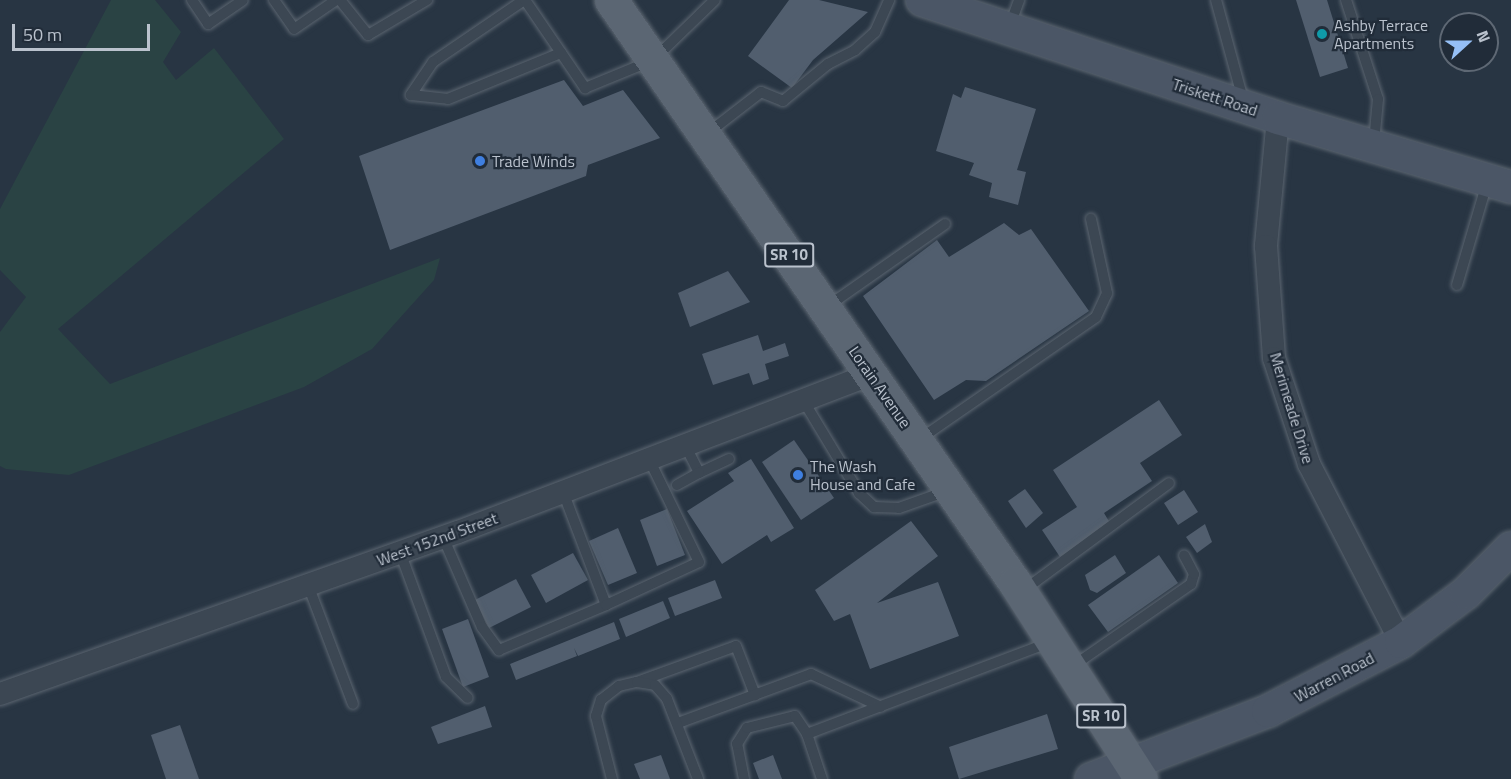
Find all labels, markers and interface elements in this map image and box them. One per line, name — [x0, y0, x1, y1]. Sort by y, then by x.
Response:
scale bar — [15, 12, 153, 50]
north arrow — [1439, 12, 1499, 72]
place label: Ashby Terrace Apartments — [1334, 15, 1428, 53]
text: 50 m — [23, 21, 62, 48]
marker: Ashby Terrace Apartments — [1315, 27, 1329, 41]
text: N — [1471, 27, 1497, 46]
street label: Triskett Road — [1170, 74, 1260, 120]
place label: Trade Winds — [492, 151, 575, 171]
marker: Trade Winds — [473, 154, 487, 168]
road number: SR 10 — [764, 243, 814, 267]
street label: Lorain Avenue — [845, 342, 915, 432]
street label: Merimeade Drive — [1266, 350, 1318, 466]
place label: The Wash House and Cafe — [810, 456, 915, 494]
marker: The Wash House and Cafe — [791, 468, 805, 482]
street label: West 152nd Street — [374, 508, 500, 570]
street label: Warren Road — [1291, 648, 1377, 706]
road number: SR 10 — [1076, 704, 1126, 728]

